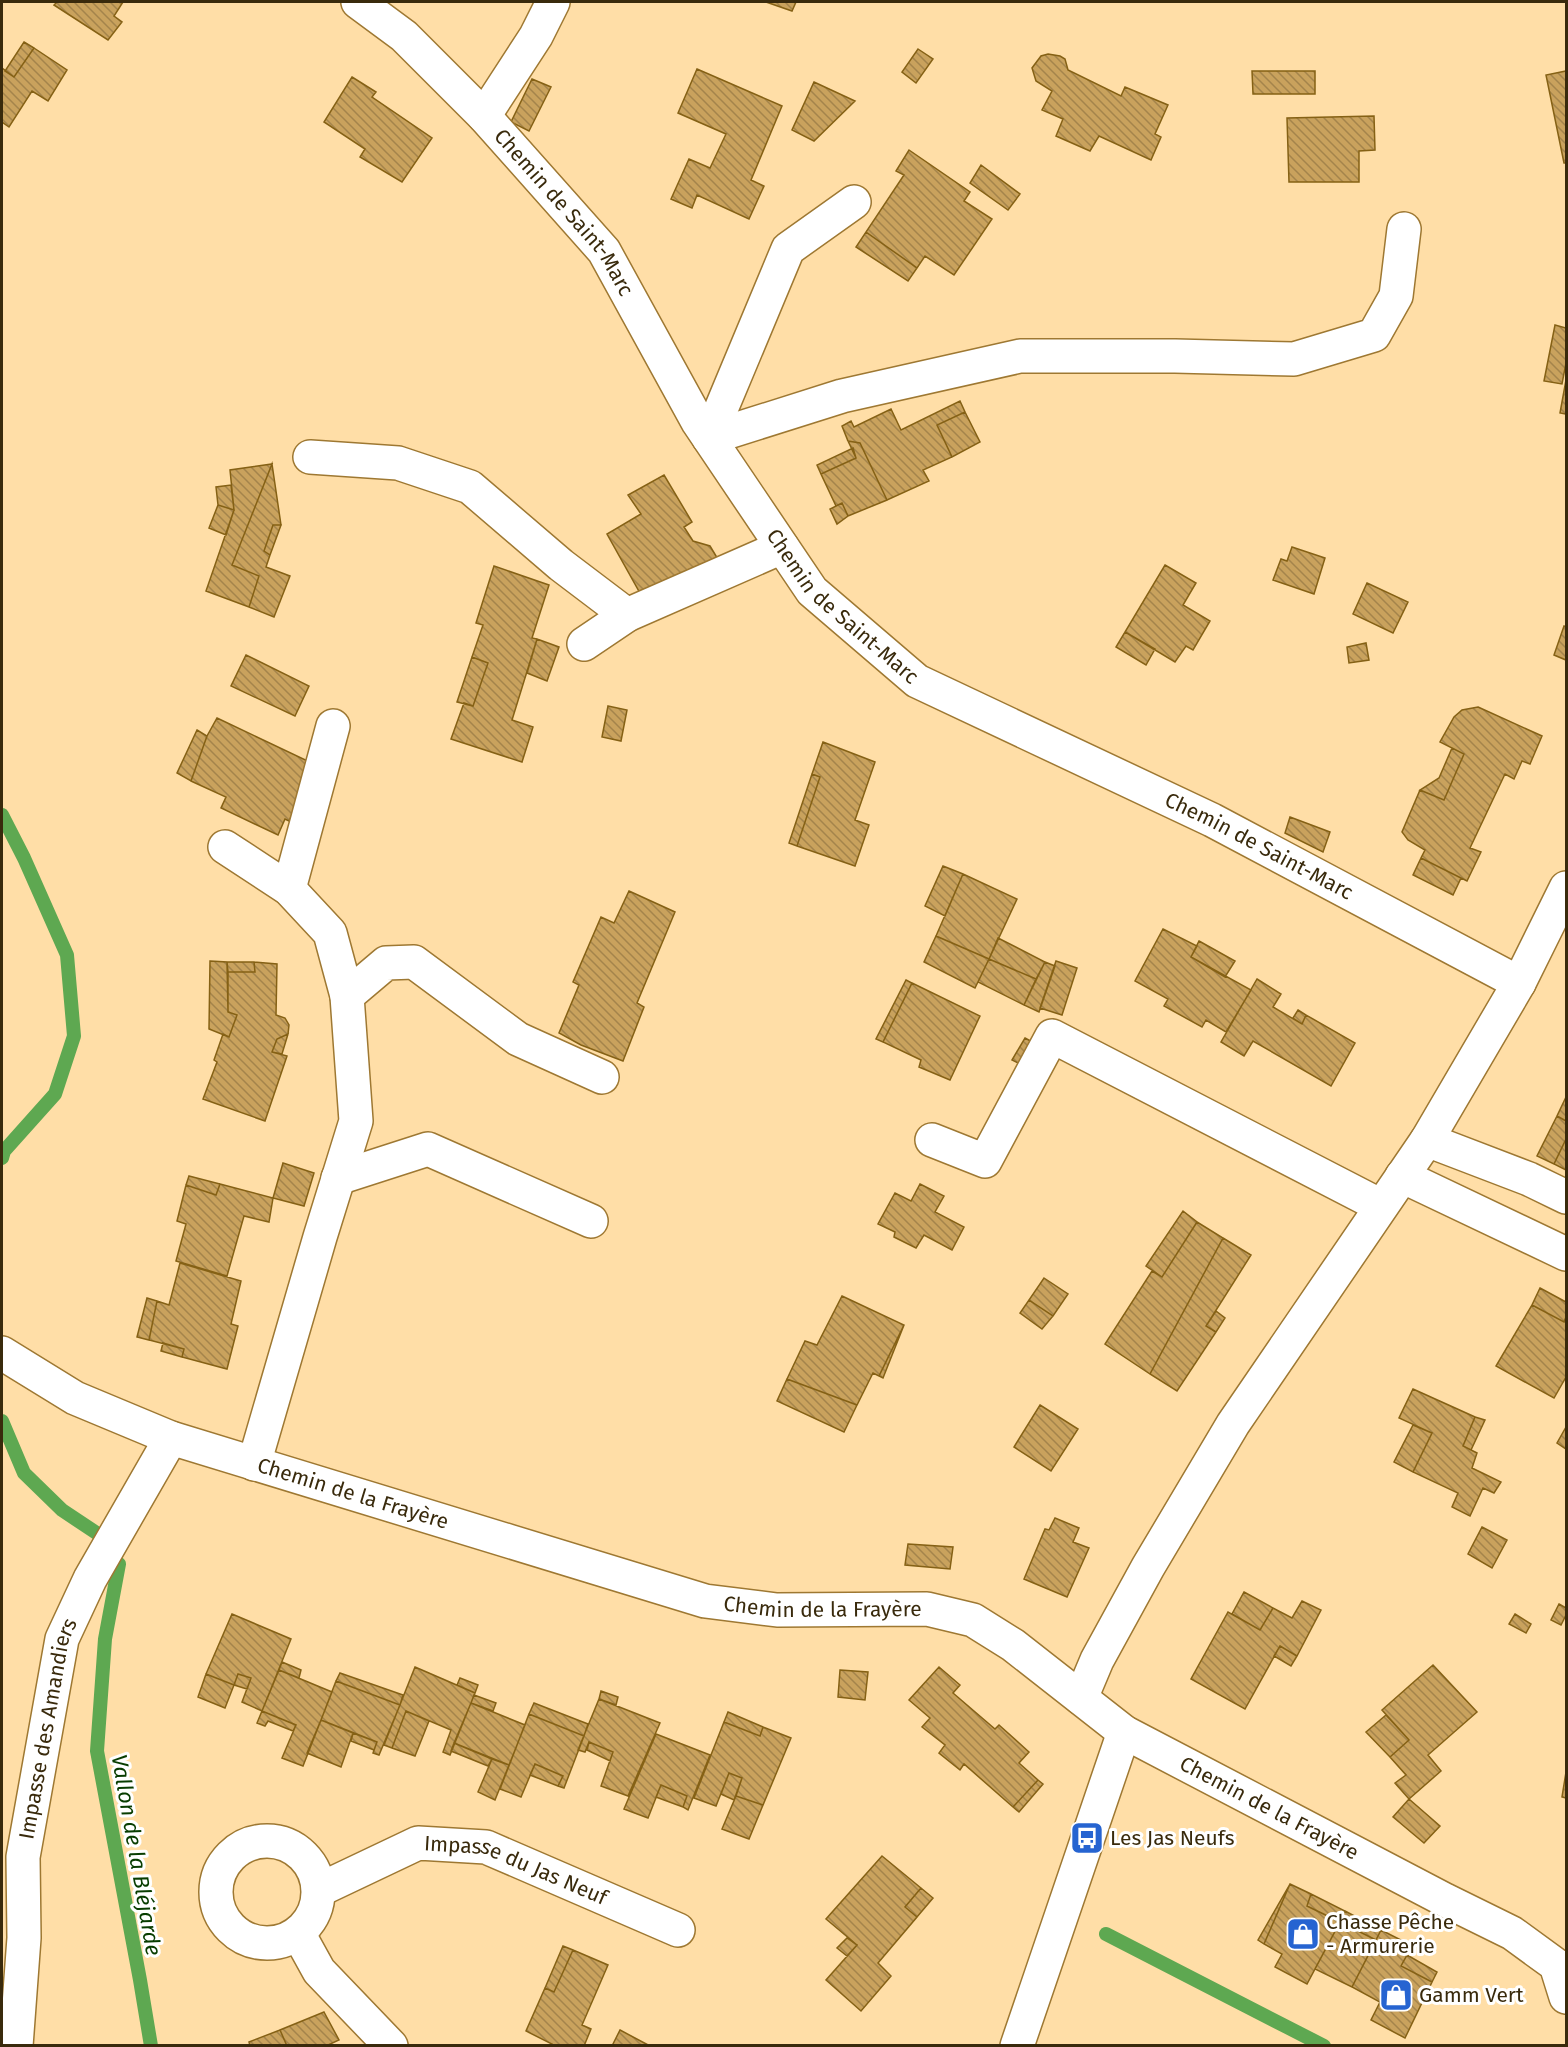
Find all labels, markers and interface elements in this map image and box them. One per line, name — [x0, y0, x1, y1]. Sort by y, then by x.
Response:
street label: Chemin de Saint-Marc — [489, 123, 639, 300]
street label: Chemin de Saint-Marc — [761, 524, 924, 690]
street label: Chemin de Saint-Marc — [1161, 787, 1358, 906]
street label: Chemin de la Frayère — [254, 1452, 452, 1535]
street label: Chemin de la Frayère — [722, 1590, 922, 1623]
street label: Impasse des Amandiers — [13, 1614, 83, 1841]
street label: Chemin de la Frayère — [1175, 1750, 1363, 1866]
water label: Vallon de la Bléjarde — [106, 1752, 167, 1958]
bus stop icon: Les Jas Neufs — [1069, 1820, 1105, 1856]
place label: Les Jas Neufs — [1110, 1825, 1235, 1851]
street label: Impasse du Jas Neuf — [423, 1830, 613, 1912]
place label: Chasse Pêche - Armurerie — [1326, 1909, 1454, 1959]
shop icon: Chasse Pêche - Armurerie — [1285, 1916, 1321, 1952]
shop icon: Gamm Vert — [1378, 1977, 1414, 2013]
place label: Gamm Vert — [1419, 1982, 1524, 2008]

